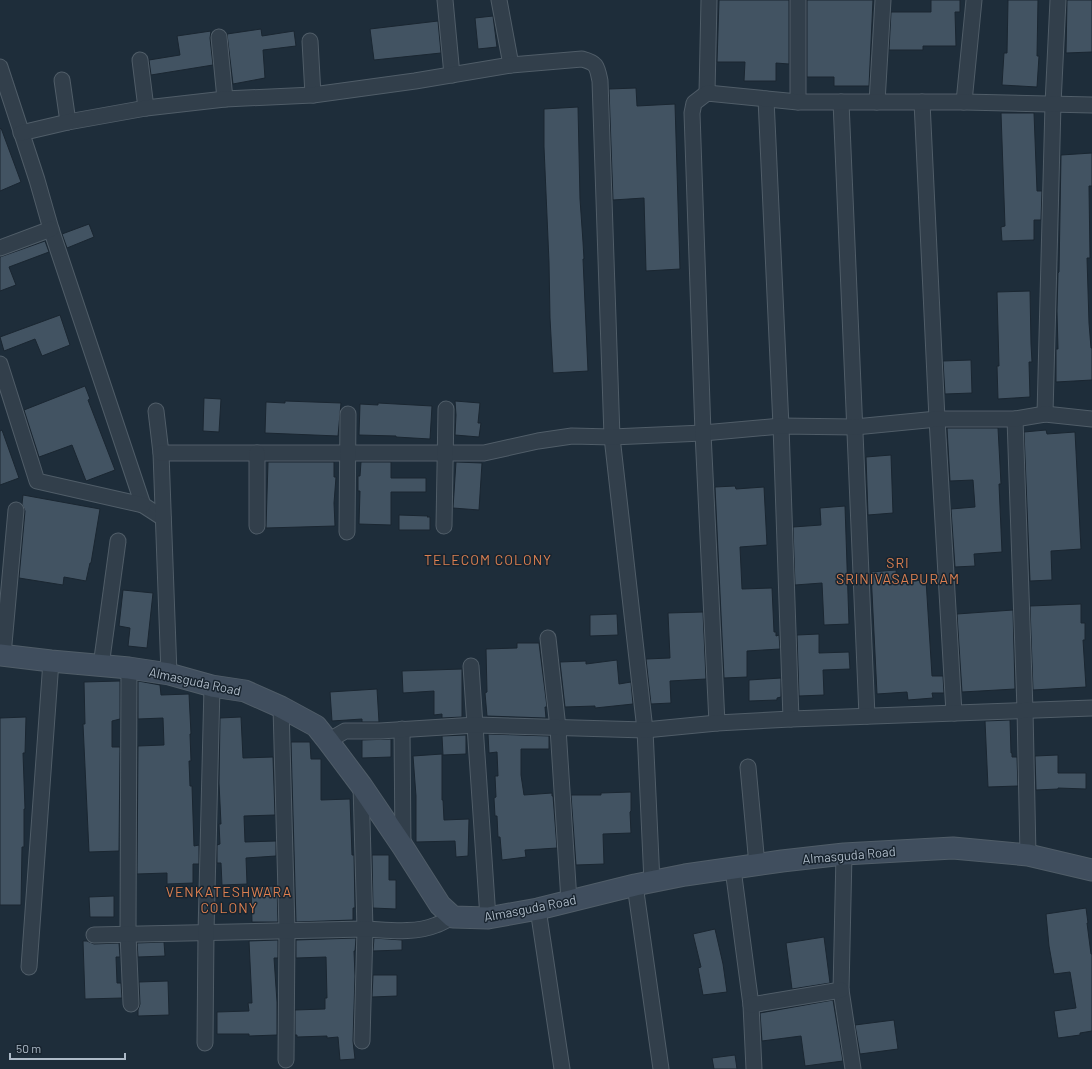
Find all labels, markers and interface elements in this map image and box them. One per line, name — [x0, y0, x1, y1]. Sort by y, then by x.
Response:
district label: TELECOM COLONY — [424, 551, 552, 568]
district label: SRI SRINIVASAPURAM — [836, 554, 960, 587]
street label: Almasguda Road — [148, 663, 242, 699]
street label: Almasguda Road — [802, 843, 896, 867]
district label: VENKATESHWARA COLONY — [166, 883, 292, 916]
street label: Almasguda Road — [483, 891, 577, 925]
scale bar — [10, 1035, 125, 1061]
text: 50 m — [16, 1041, 41, 1055]

